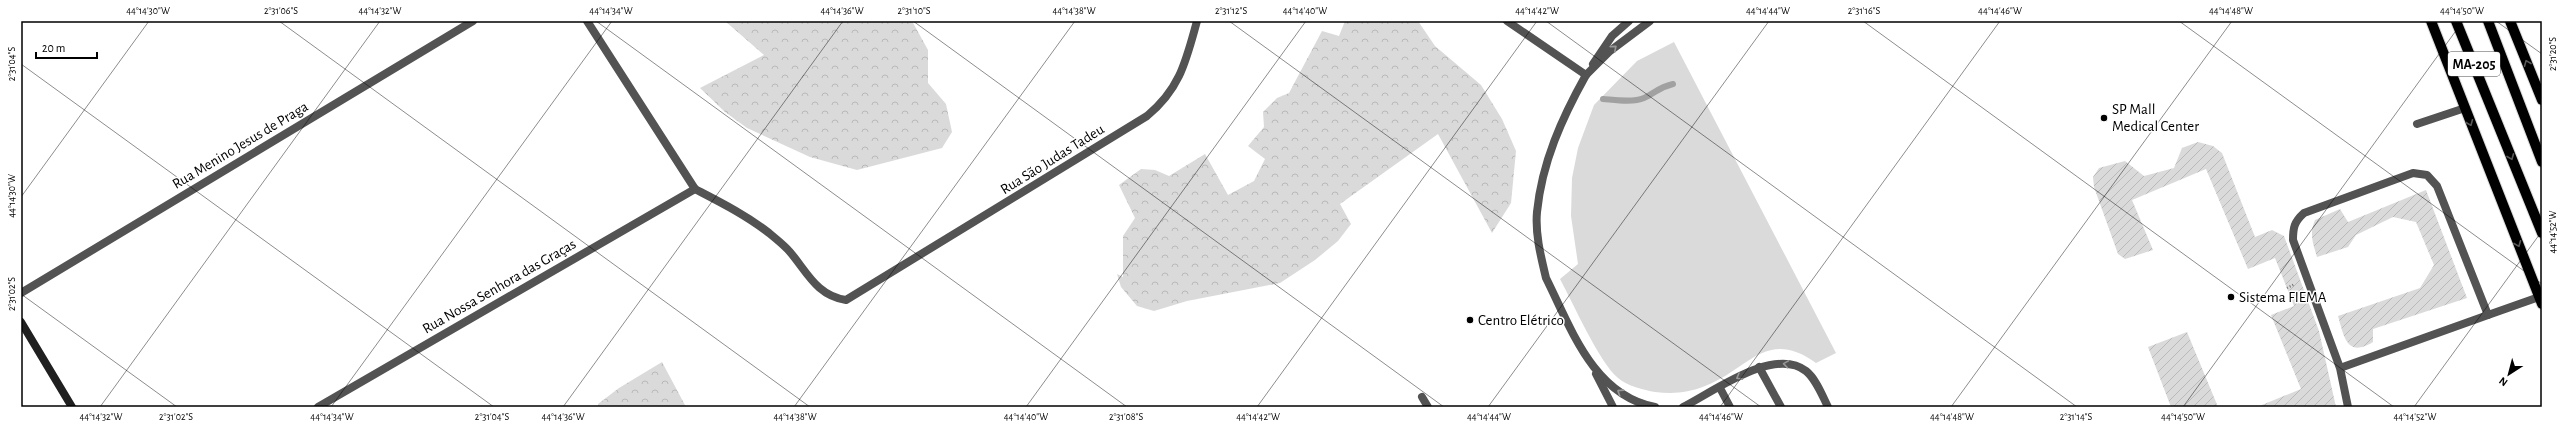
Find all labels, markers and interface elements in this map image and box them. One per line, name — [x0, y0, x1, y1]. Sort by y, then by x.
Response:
text: 44°14'30"W — [126, 6, 170, 16]
text: 2°31'06"S — [264, 6, 298, 16]
text: 44°14'32"W — [359, 6, 402, 16]
text: 44°14'34"W — [589, 6, 633, 16]
text: 44°14'36"W — [820, 6, 864, 16]
text: 2°31'10"S — [898, 6, 931, 16]
text: 44°14'38"W — [1052, 6, 1096, 16]
text: 2°31'12"S — [1215, 6, 1247, 16]
text: 44°14'40"W — [1283, 6, 1327, 16]
text: 44°14'42"W — [1515, 6, 1559, 16]
text: 44°14'44"W — [1746, 6, 1790, 16]
text: 2°31'16"S — [1848, 6, 1880, 16]
text: 44°14'46"W — [1978, 6, 2022, 16]
text: 44°14'48"W — [2209, 6, 2253, 16]
text: 44°14'50"W — [2440, 6, 2484, 16]
scale bar — [36, 34, 97, 60]
text: 2°31'20"S — [2548, 37, 2558, 71]
text: 20 m — [42, 42, 65, 54]
one-way arrow — [1610, 45, 1617, 52]
text: 2°31'04"S — [7, 47, 17, 81]
road number: MA-205 — [2448, 52, 2500, 76]
one-way arrow — [2524, 60, 2532, 67]
street label: Rua Menino Jesus de Praga — [170, 99, 311, 192]
place label: SP Mall Medical Center — [2112, 102, 2199, 134]
marker: SP Mall Medical Center — [2099, 113, 2109, 123]
one-way arrow — [2466, 119, 2474, 126]
street label: Rua São Judas Tadeu — [998, 121, 1107, 197]
one-way arrow — [2507, 153, 2515, 160]
text: 44°14'30"W — [7, 174, 17, 218]
text: 44°14'52"W — [2548, 210, 2558, 254]
street label: Rua Nossa Senhora das Graças — [420, 236, 579, 337]
one-way arrow — [2514, 240, 2522, 247]
text: 2°31'02"S — [7, 277, 17, 311]
place label: Sistema FIEMA — [2239, 290, 2327, 305]
marker: Sistema FIEMA — [2226, 292, 2236, 302]
place label: Centro Elétrico — [1478, 313, 1564, 328]
marker: Centro Elétrico — [1465, 315, 1475, 325]
north arrow — [2489, 354, 2529, 394]
one-way arrow — [1783, 360, 1790, 369]
one-way arrow — [1736, 373, 1743, 380]
text: N — [2497, 375, 2510, 388]
one-way arrow — [1617, 389, 1624, 397]
text: 44°14'32"W — [80, 412, 123, 422]
text: 2°31'02"S — [159, 412, 193, 422]
text: 44°14'34"W — [310, 412, 354, 422]
text: 2°31'04"S — [475, 412, 509, 422]
text: 44°14'36"W — [541, 412, 585, 422]
text: 44°14'38"W — [773, 412, 817, 422]
text: 44°14'40"W — [1004, 412, 1048, 422]
text: 2°31'08"S — [1109, 412, 1143, 422]
text: 44°14'42"W — [1236, 412, 1280, 422]
text: 44°14'44"W — [1467, 412, 1511, 422]
text: 44°14'46"W — [1699, 412, 1743, 422]
text: 44°14'48"W — [1930, 412, 1974, 422]
text: 2°31'14"S — [2060, 412, 2093, 422]
text: 44°14'50"W — [2161, 412, 2205, 422]
text: 44°14'52"W — [2393, 412, 2437, 422]

